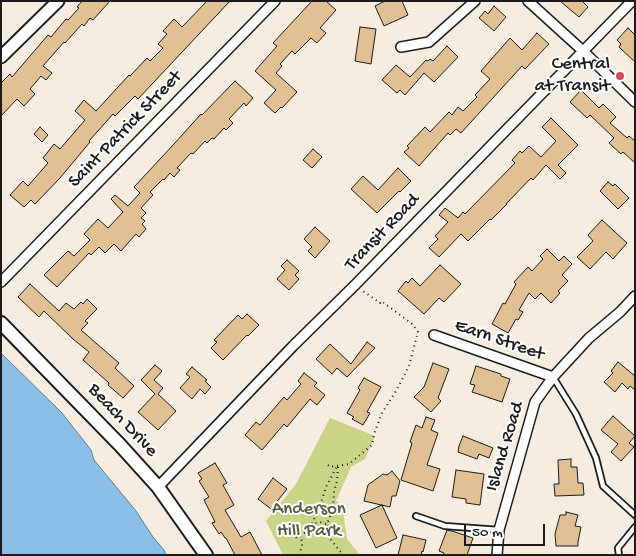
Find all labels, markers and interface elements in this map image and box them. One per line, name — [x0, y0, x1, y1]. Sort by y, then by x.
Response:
place label: Central at Transit — [535, 54, 610, 98]
street label: Saint Patrick Street — [64, 67, 188, 193]
marker: Central at Transit — [614, 70, 626, 82]
street label: Transit Road — [341, 190, 425, 276]
street label: Earn Street — [451, 315, 547, 367]
street label: Beach Drive — [82, 379, 162, 463]
street label: Island Road — [482, 399, 530, 495]
park label: Anderson Hill Park — [272, 499, 346, 543]
scale bar — [466, 514, 547, 546]
text: 50 m — [472, 524, 503, 542]

